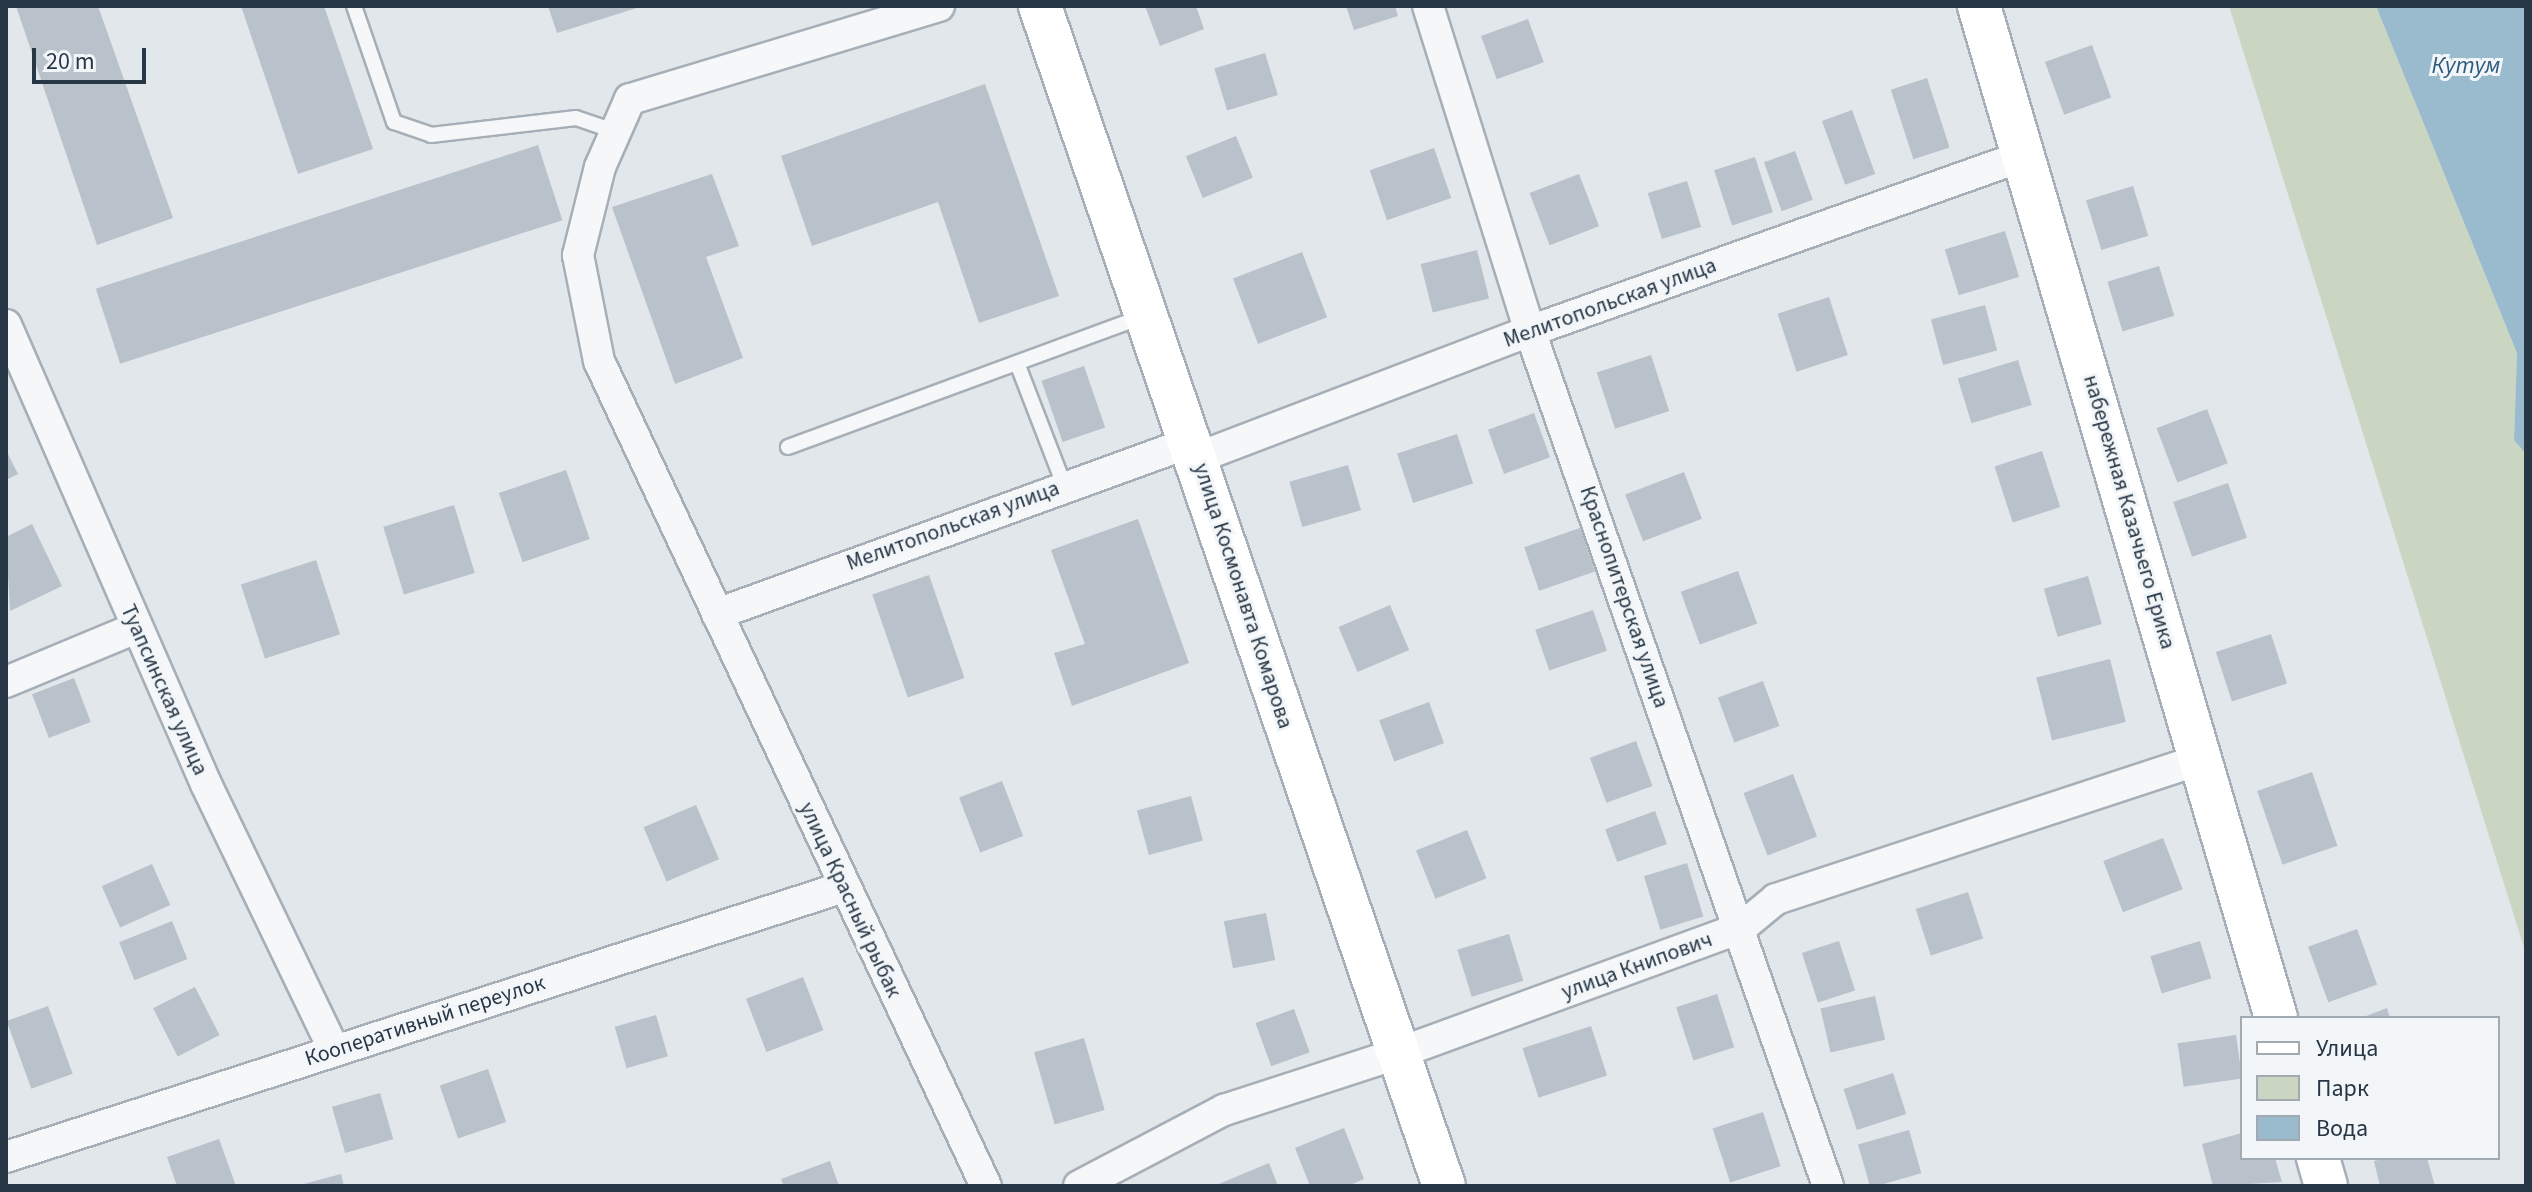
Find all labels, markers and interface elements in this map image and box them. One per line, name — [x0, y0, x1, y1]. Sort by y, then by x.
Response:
scale bar — [36, 32, 150, 82]
text: 20 m — [46, 44, 95, 79]
water label: Кутум — [2431, 52, 2501, 80]
street label: Мелитопольская улица — [1500, 252, 1720, 354]
street label: набережная Казачьего Ерика — [2077, 372, 2181, 652]
street label: улица Космонавта Комарова — [1188, 460, 1298, 732]
street label: Мелитопольская улица — [843, 475, 1063, 577]
street label: Краснопитерская улица — [1574, 483, 1674, 711]
street label: Туапсинская улица — [114, 601, 214, 779]
street label: улица Красный рыбак — [793, 798, 907, 1002]
street label: улица Книпович — [1558, 926, 1716, 1006]
street label: Кооперативный переулок — [302, 970, 548, 1072]
legend — [2240, 1016, 2500, 1160]
text: Улица — [2316, 1031, 2378, 1066]
text: Парк — [2316, 1071, 2369, 1106]
text: Вода — [2316, 1111, 2368, 1146]

